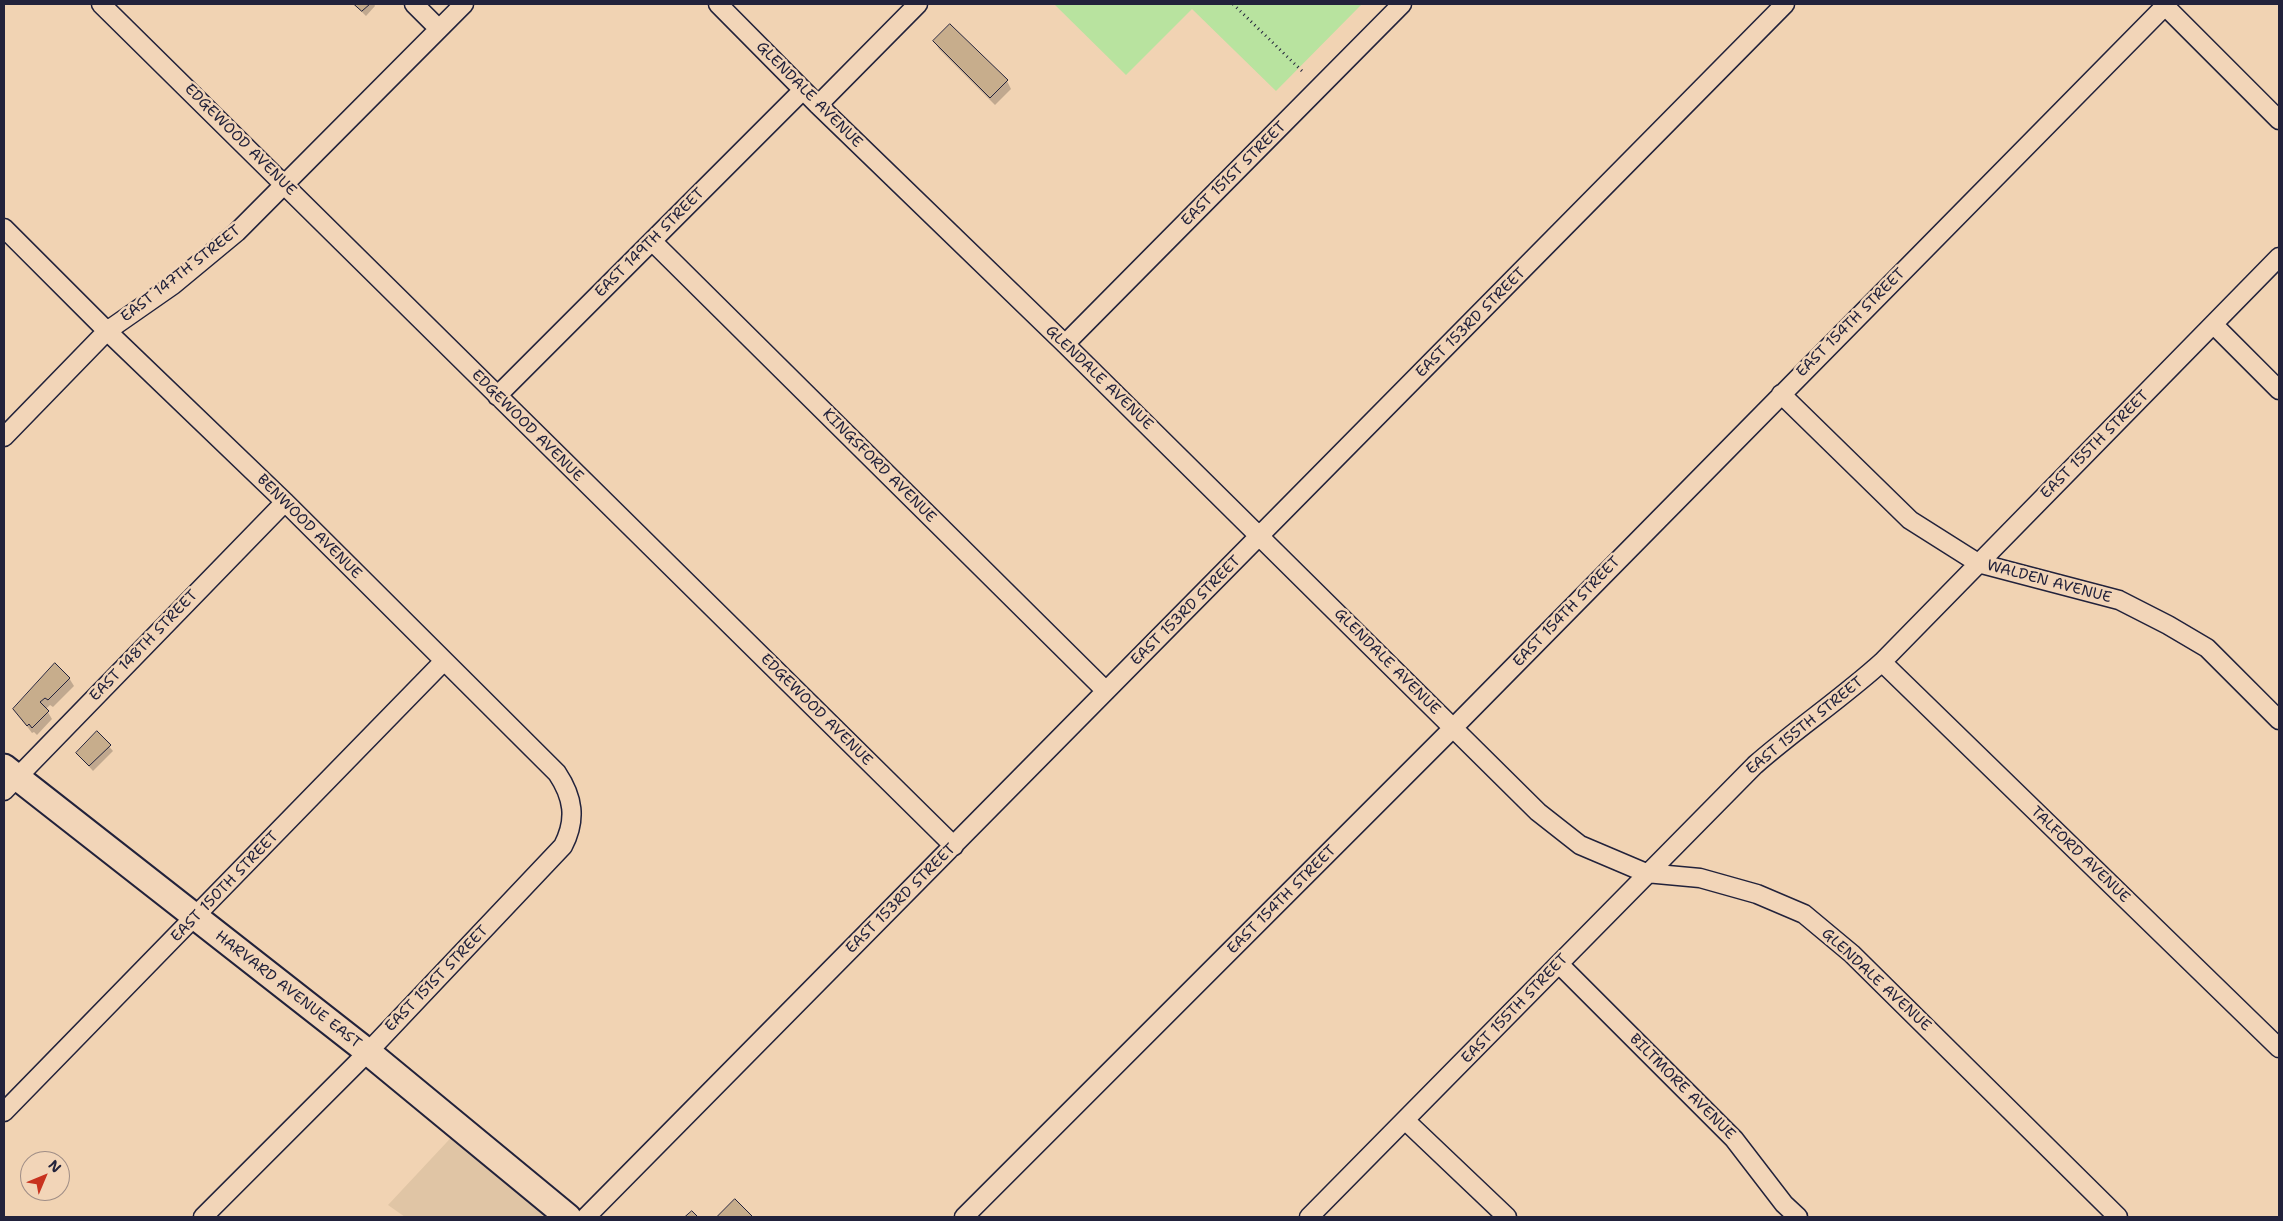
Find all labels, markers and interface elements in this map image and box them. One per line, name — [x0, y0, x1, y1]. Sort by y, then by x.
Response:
street label: GLENDALE AVENUE — [752, 38, 866, 152]
street label: EDGEWOOD AVENUE — [180, 80, 300, 200]
street label: EAST 151ST STREET — [1178, 118, 1290, 230]
street label: EAST 149TH STREET — [592, 185, 708, 301]
street label: EAST 147TH STREET — [118, 222, 244, 326]
street label: EAST 153RD STREET — [1412, 264, 1530, 382]
street label: EAST 154TH STREET — [1793, 265, 1909, 381]
street label: GLENDALE AVENUE — [1041, 322, 1157, 434]
street label: EDGEWOOD AVENUE — [467, 366, 587, 486]
street label: EAST 155TH STREET — [2037, 387, 2153, 503]
street label: KINGSFORD AVENUE — [818, 405, 940, 527]
street label: BENWOOD AVENUE — [253, 471, 365, 583]
street label: EAST 153RD STREET — [1127, 552, 1245, 670]
street label: EAST 154TH STREET — [1510, 553, 1624, 671]
street label: WALDEN AVENUE — [1985, 557, 2113, 607]
street label: EAST 148TH STREET — [86, 587, 202, 705]
street label: GLENDALE AVENUE — [1330, 605, 1444, 719]
street label: EDGEWOOD AVENUE — [756, 650, 876, 770]
street label: EAST 155TH STREET — [1743, 673, 1867, 779]
street label: TALFORD AVENUE — [2027, 803, 2133, 907]
street label: EAST 150TH STREET — [167, 828, 283, 946]
street label: EAST 153RD STREET — [842, 840, 960, 958]
street label: EAST 154TH STREET — [1224, 842, 1340, 958]
street label: EAST 151ST STREET — [382, 922, 492, 1036]
street label: GLENDALE AVENUE — [1818, 925, 1934, 1035]
street label: HARVARD AVENUE EAST — [211, 927, 365, 1053]
street label: EAST 155TH STREET — [1458, 950, 1572, 1068]
street label: BILTMORE AVENUE — [1625, 1030, 1739, 1144]
north arrow — [20, 1151, 70, 1201]
text: N — [45, 1156, 65, 1176]

